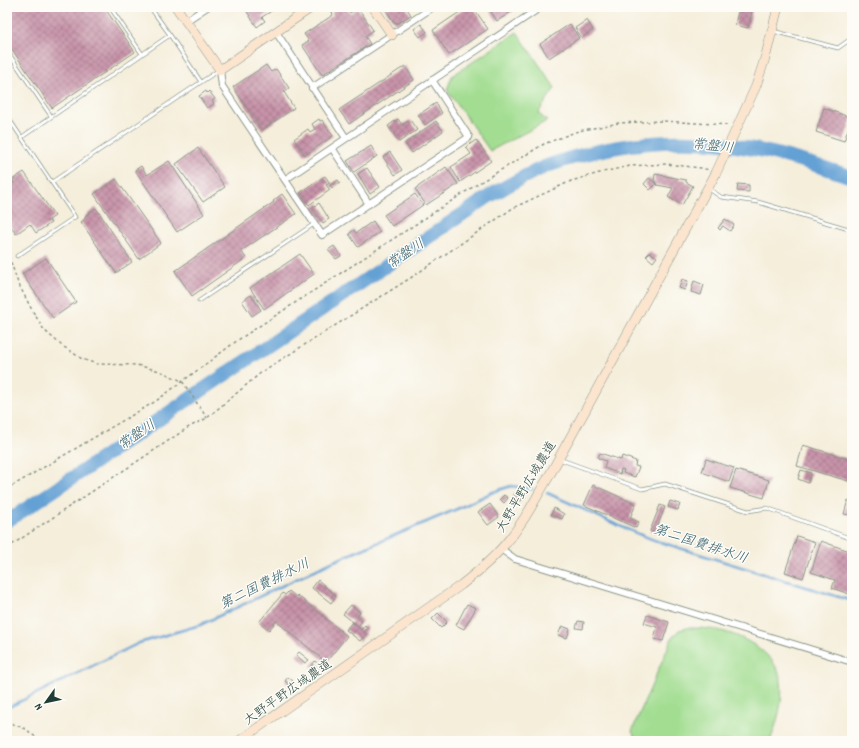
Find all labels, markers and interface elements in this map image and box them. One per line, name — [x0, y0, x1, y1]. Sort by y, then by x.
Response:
water label: 常盤川 — [691, 135, 735, 159]
water label: 常盤川 — [383, 235, 429, 275]
water label: 常盤川 — [114, 416, 160, 456]
street label: 大野平野広域農道 — [492, 438, 562, 537]
water label: 第二国費排水川 — [651, 520, 750, 570]
water label: 第二国費排水川 — [216, 554, 313, 615]
street label: 大野平野広域農道 — [240, 655, 336, 731]
north arrow — [26, 682, 66, 722]
text: N — [31, 699, 47, 713]

